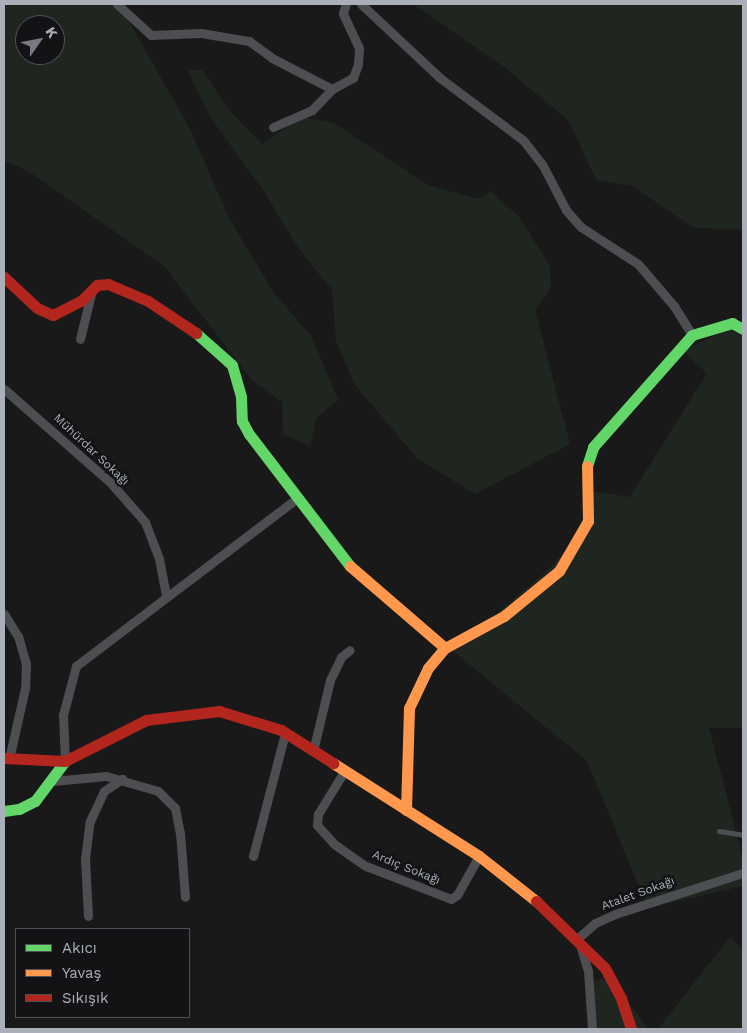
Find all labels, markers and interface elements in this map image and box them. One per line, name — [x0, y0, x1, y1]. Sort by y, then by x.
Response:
north arrow — [15, 15, 65, 65]
text: K — [42, 24, 61, 41]
street label: Mühürdar Sokağı — [50, 411, 132, 489]
street label: Ardıç Sokağı — [370, 848, 442, 888]
street label: Atalet Sokağı — [599, 874, 677, 914]
legend — [15, 928, 190, 1018]
text: Akıcı — [62, 939, 97, 957]
text: Yavaş — [62, 964, 102, 982]
text: Sıkışık — [62, 989, 108, 1007]

